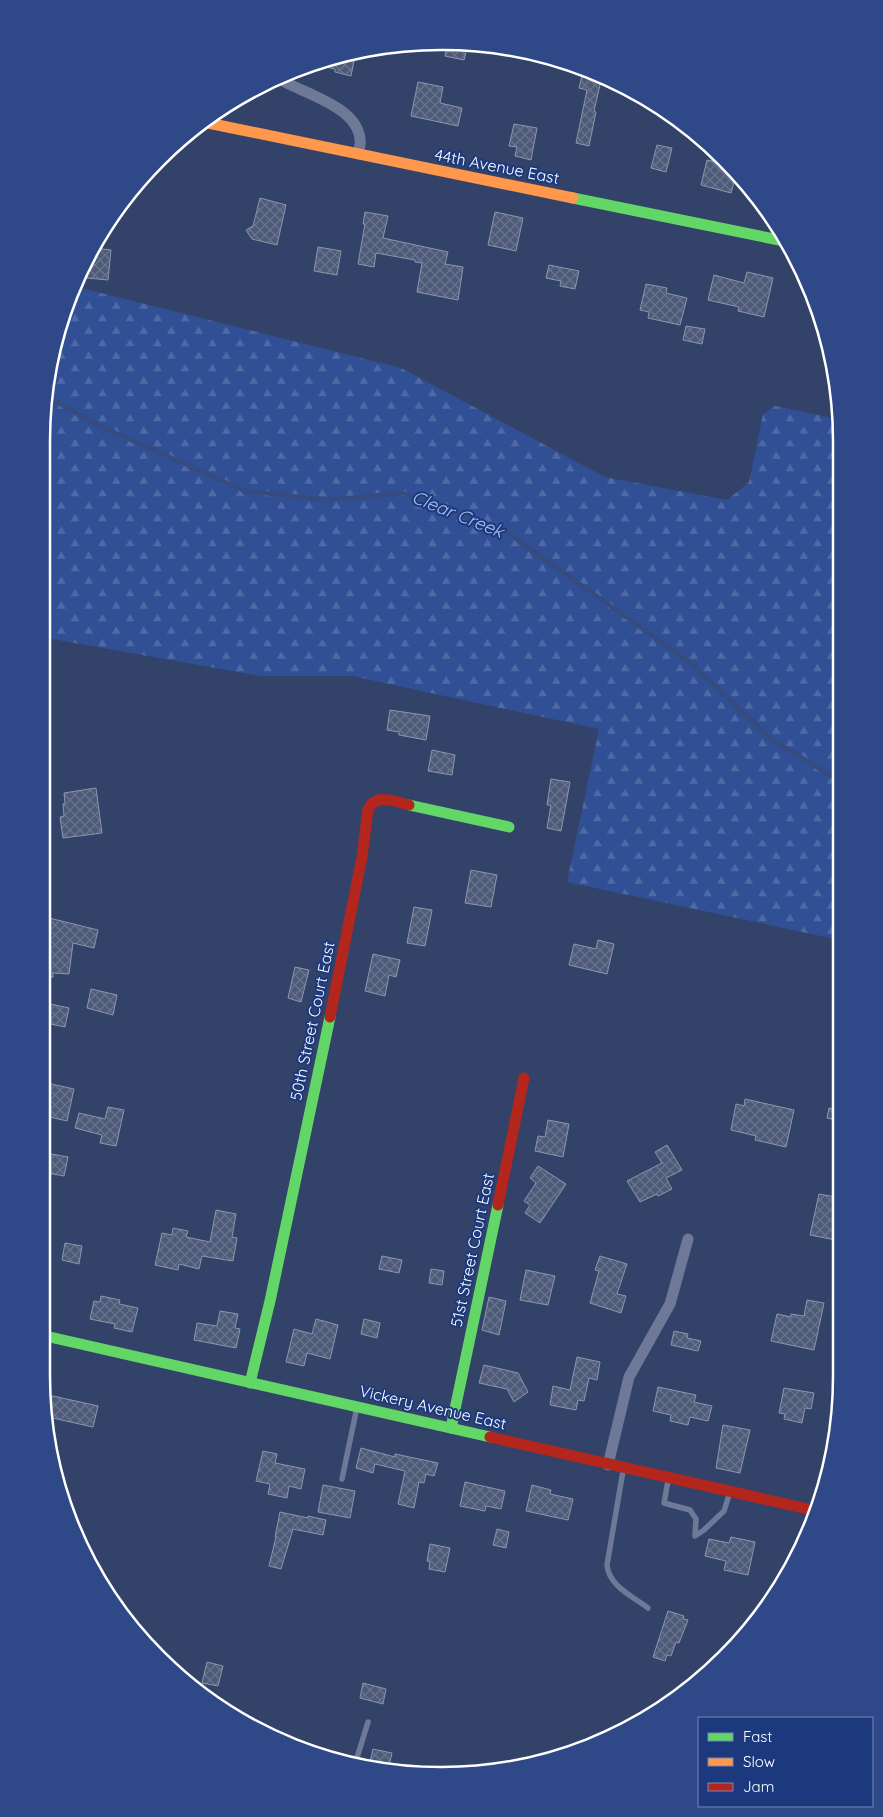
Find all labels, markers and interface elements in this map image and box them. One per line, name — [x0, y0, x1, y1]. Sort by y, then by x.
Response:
street label: 44th Avenue East — [433, 144, 561, 188]
water label: Clear Creek — [409, 485, 509, 543]
street label: 50th Street Court East — [285, 940, 339, 1102]
street label: 51st Street Court East — [446, 1171, 498, 1329]
street label: Vickery Avenue East — [358, 1380, 508, 1434]
legend — [698, 1717, 873, 1807]
text: Fast — [743, 1727, 772, 1746]
text: Slow — [743, 1752, 775, 1771]
text: Jam — [743, 1777, 774, 1796]

